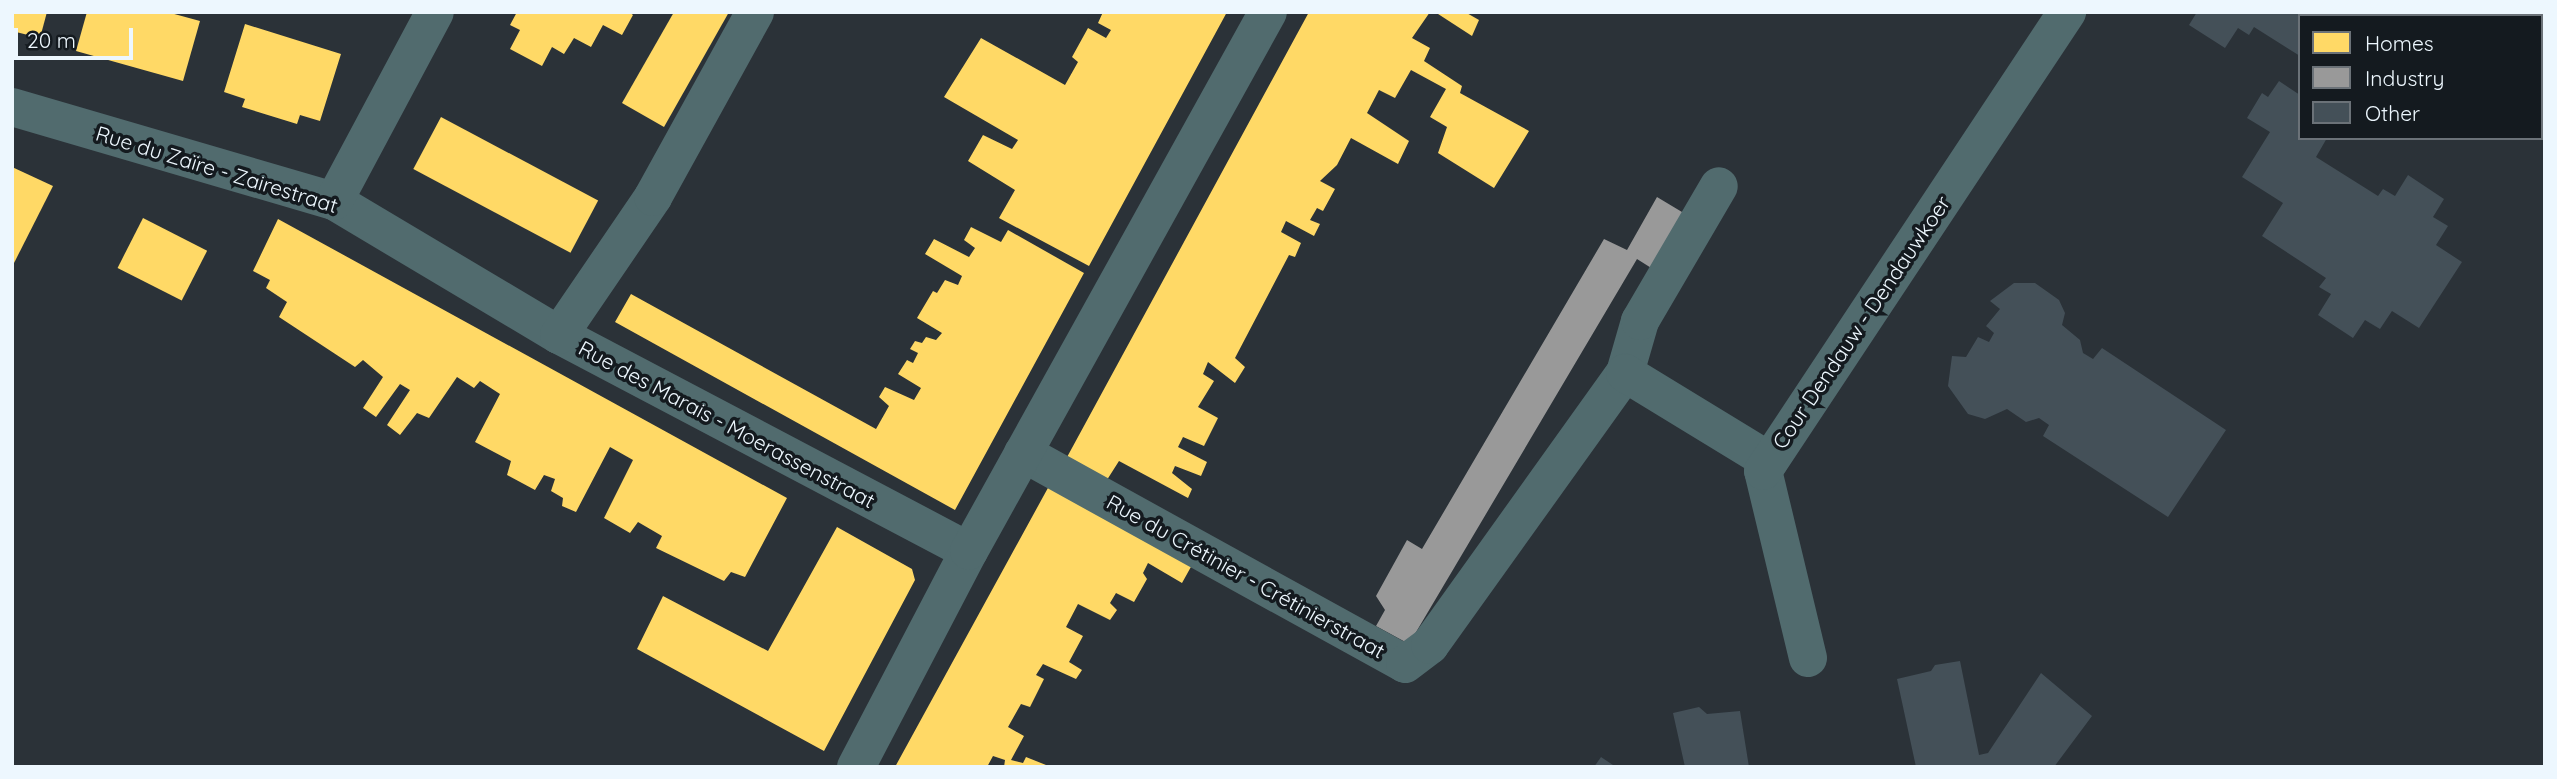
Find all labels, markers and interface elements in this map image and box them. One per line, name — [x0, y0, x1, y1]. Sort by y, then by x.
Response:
scale bar — [18, 14, 136, 58]
legend — [2298, 14, 2543, 140]
text: 20 m — [27, 27, 76, 53]
text: Homes — [2365, 30, 2434, 56]
text: Industry — [2365, 65, 2444, 91]
text: Other — [2365, 100, 2420, 126]
street label: Rue du Zaïre - Zairestraat — [93, 120, 341, 218]
street label: Cour Dendauw - Dendauwkoer — [1767, 191, 1955, 453]
street label: Rue des Marais - Moerassenstraat — [575, 335, 879, 513]
street label: Rue du Crétinier - Crétinierstraat — [1102, 489, 1390, 663]

